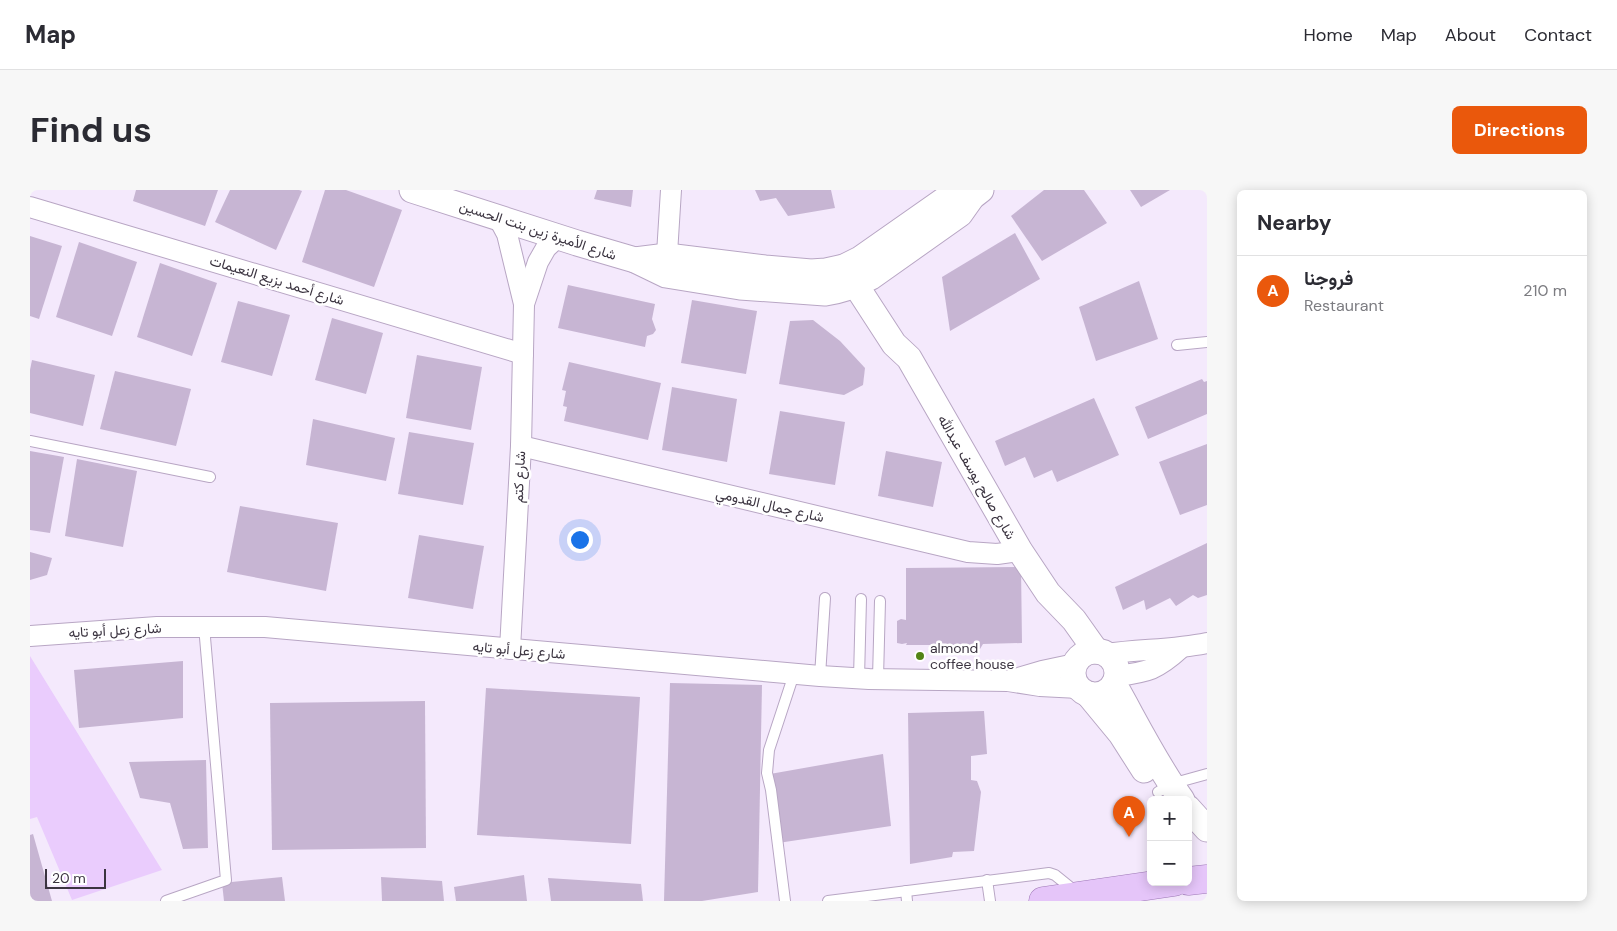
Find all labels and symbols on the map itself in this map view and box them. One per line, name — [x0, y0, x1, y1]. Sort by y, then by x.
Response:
street label: شارع الأميرة زين بنت الحسين — [457, 196, 619, 266]
street label: شارع أحمد بزيع النعيمات — [207, 251, 346, 311]
street label: شارع صالح يوسف عبدالله — [932, 411, 1020, 544]
street label: شارع كتم — [509, 451, 531, 504]
street label: شارع جمال القدومي — [714, 484, 826, 529]
your location — [567, 527, 593, 553]
street label: شارع زعل أبو تايه — [68, 619, 162, 643]
street label: شارع زعل أبو تايه — [472, 637, 566, 665]
place label: almond coffee house — [930, 639, 1015, 673]
marker: almond coffee house — [914, 650, 926, 662]
pin: A — [1113, 796, 1145, 837]
scale bar — [45, 866, 106, 889]

